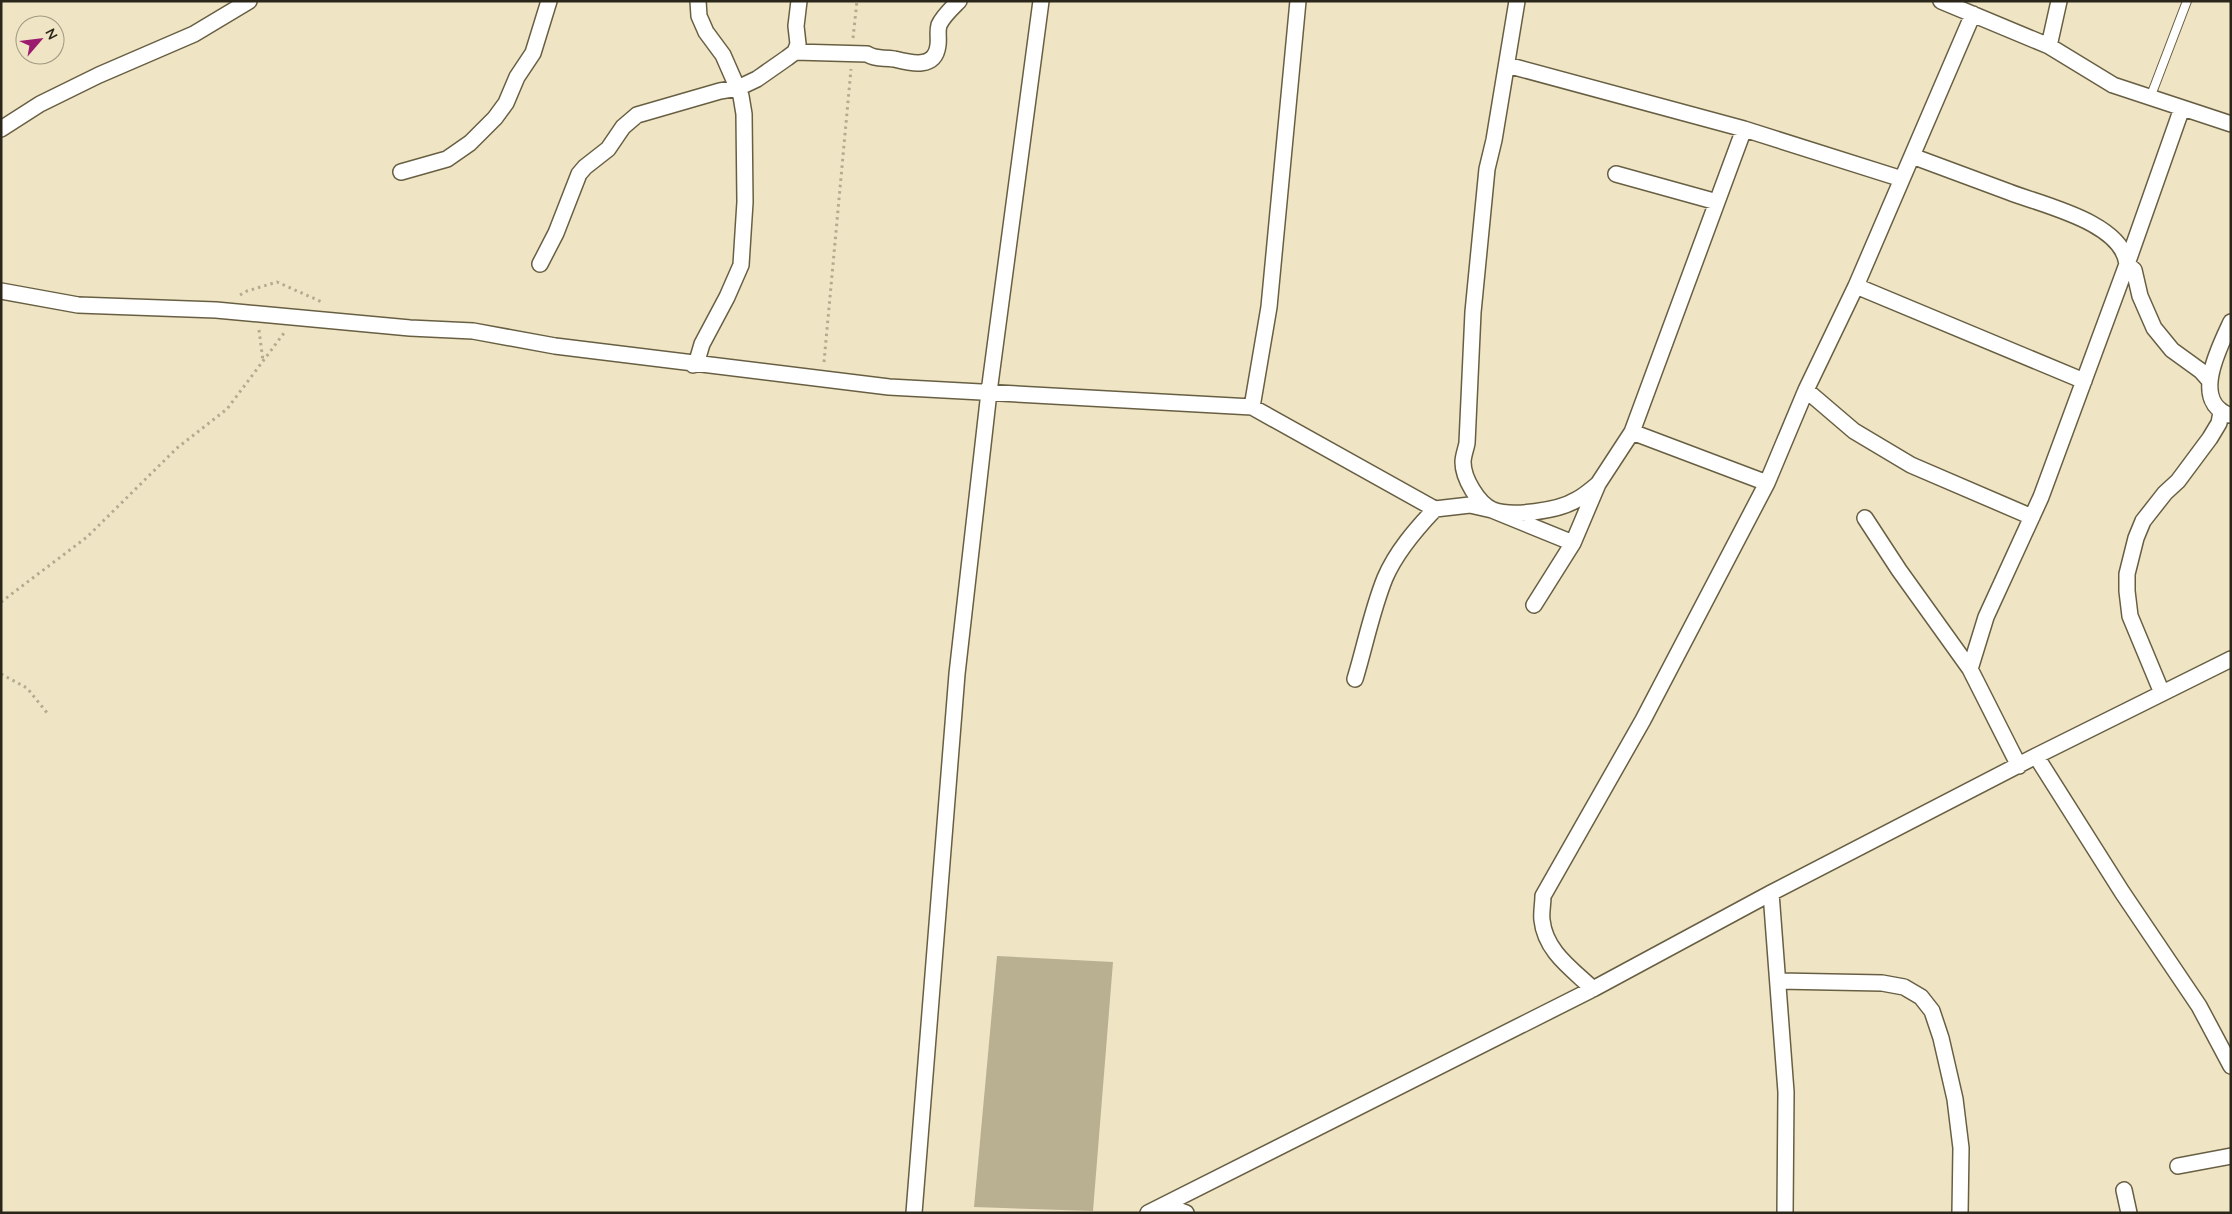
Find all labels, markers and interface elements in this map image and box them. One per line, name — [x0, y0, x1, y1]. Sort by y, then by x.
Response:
north arrow — [15, 15, 65, 65]
text: N — [41, 25, 62, 43]

